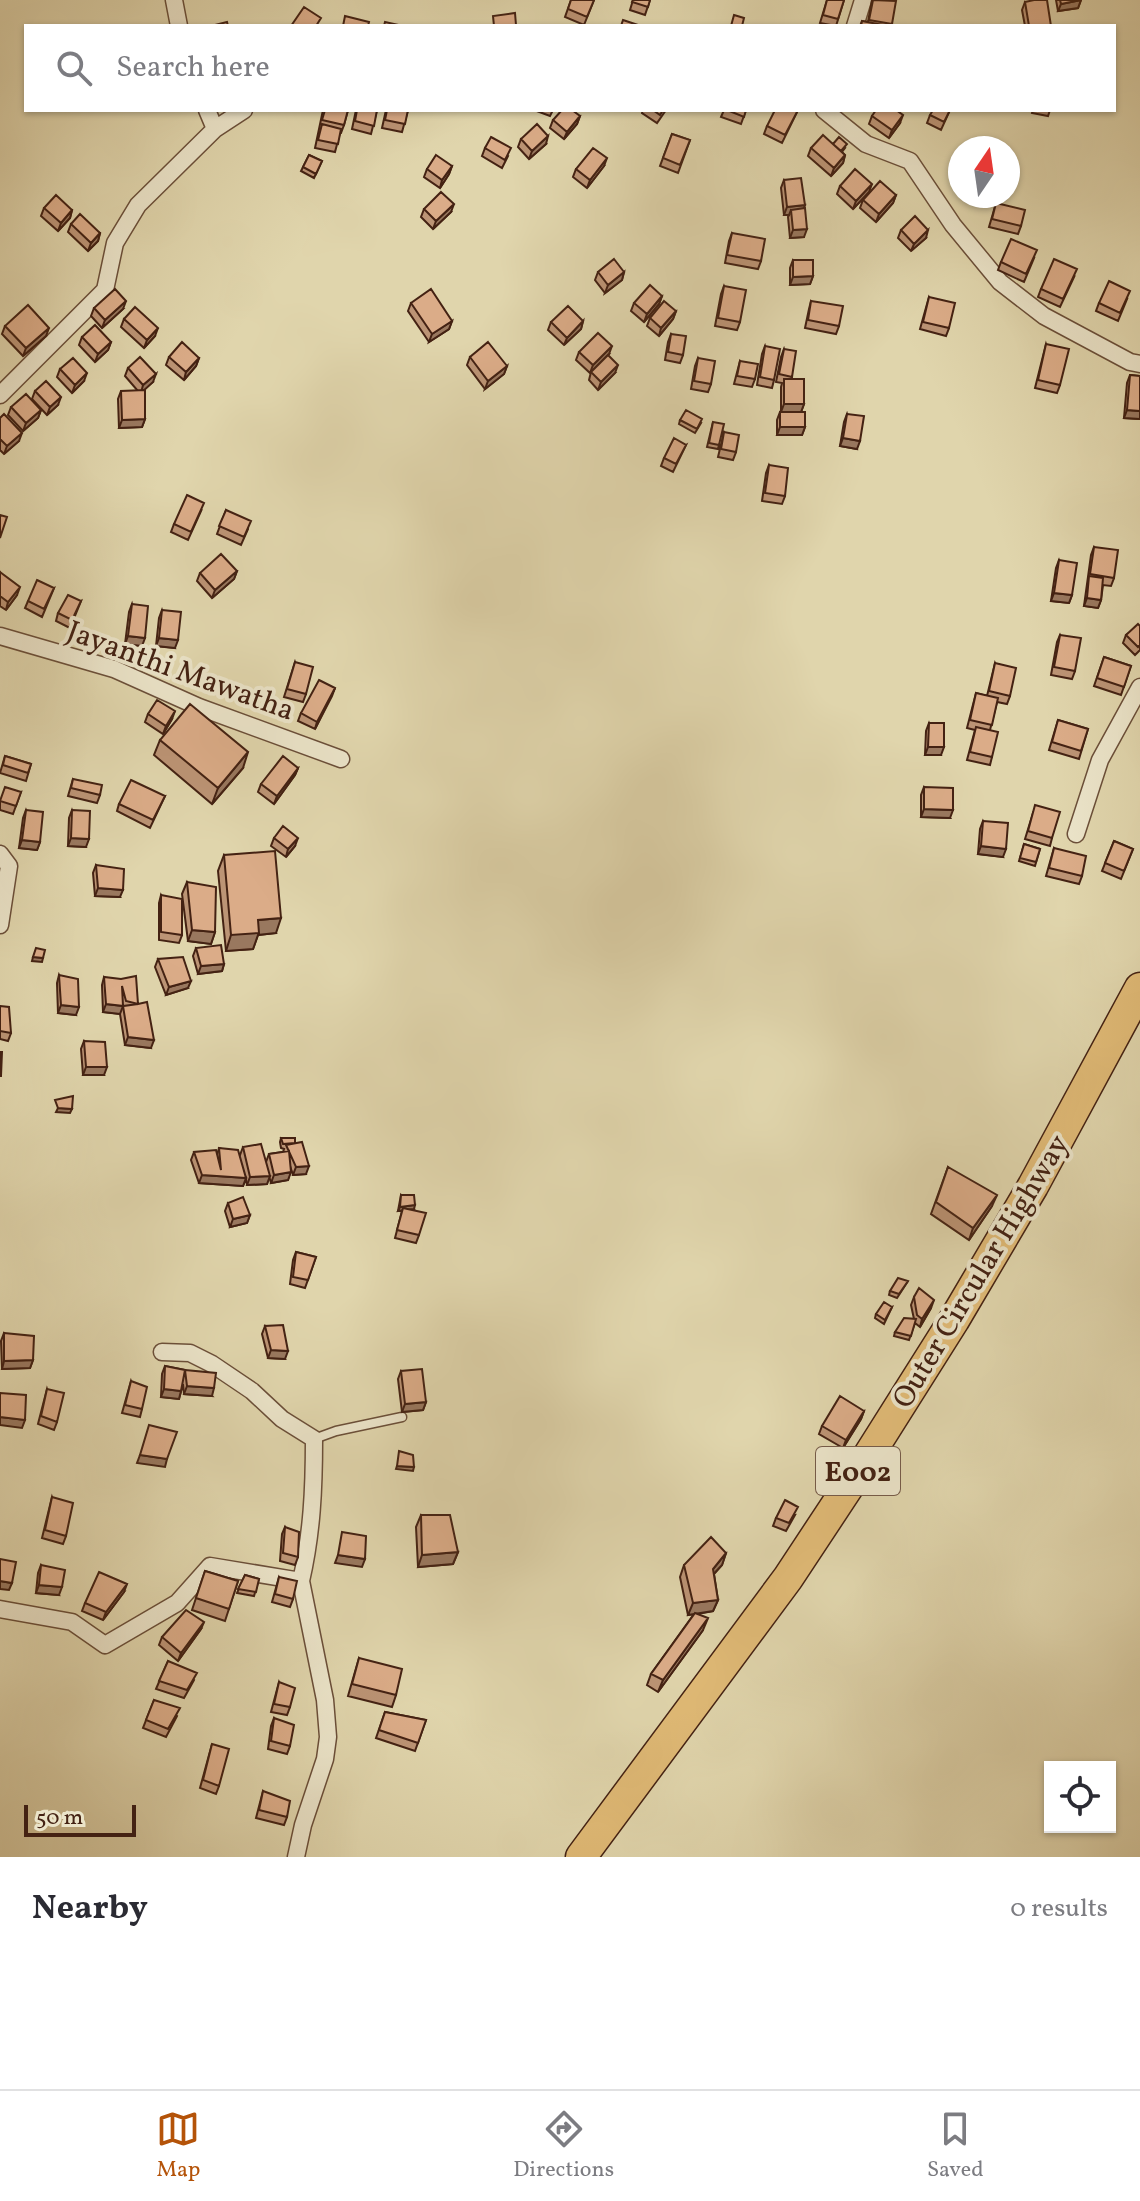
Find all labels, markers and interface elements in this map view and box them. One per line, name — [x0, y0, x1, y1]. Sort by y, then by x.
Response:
search box — [24, 24, 1116, 112]
icon: search — [52, 46, 96, 90]
text: Search here — [116, 47, 270, 89]
north arrow — [948, 136, 1020, 208]
street label: Jayanthi Mawatha — [61, 611, 300, 733]
street label: Outer Circular Highway — [883, 1127, 1080, 1417]
road number: E002 — [816, 1447, 900, 1495]
map controls — [1044, 1761, 1116, 1833]
button: locate — [1044, 1761, 1116, 1833]
scale bar — [24, 1801, 136, 1837]
text: 50 m — [36, 1803, 83, 1834]
text: Nearby — [32, 1886, 148, 1933]
text: 0 results — [1010, 1891, 1108, 1927]
tab: Map — [156, 2107, 200, 2186]
tab: Directions — [513, 2107, 614, 2186]
tab: Saved — [927, 2107, 984, 2186]

